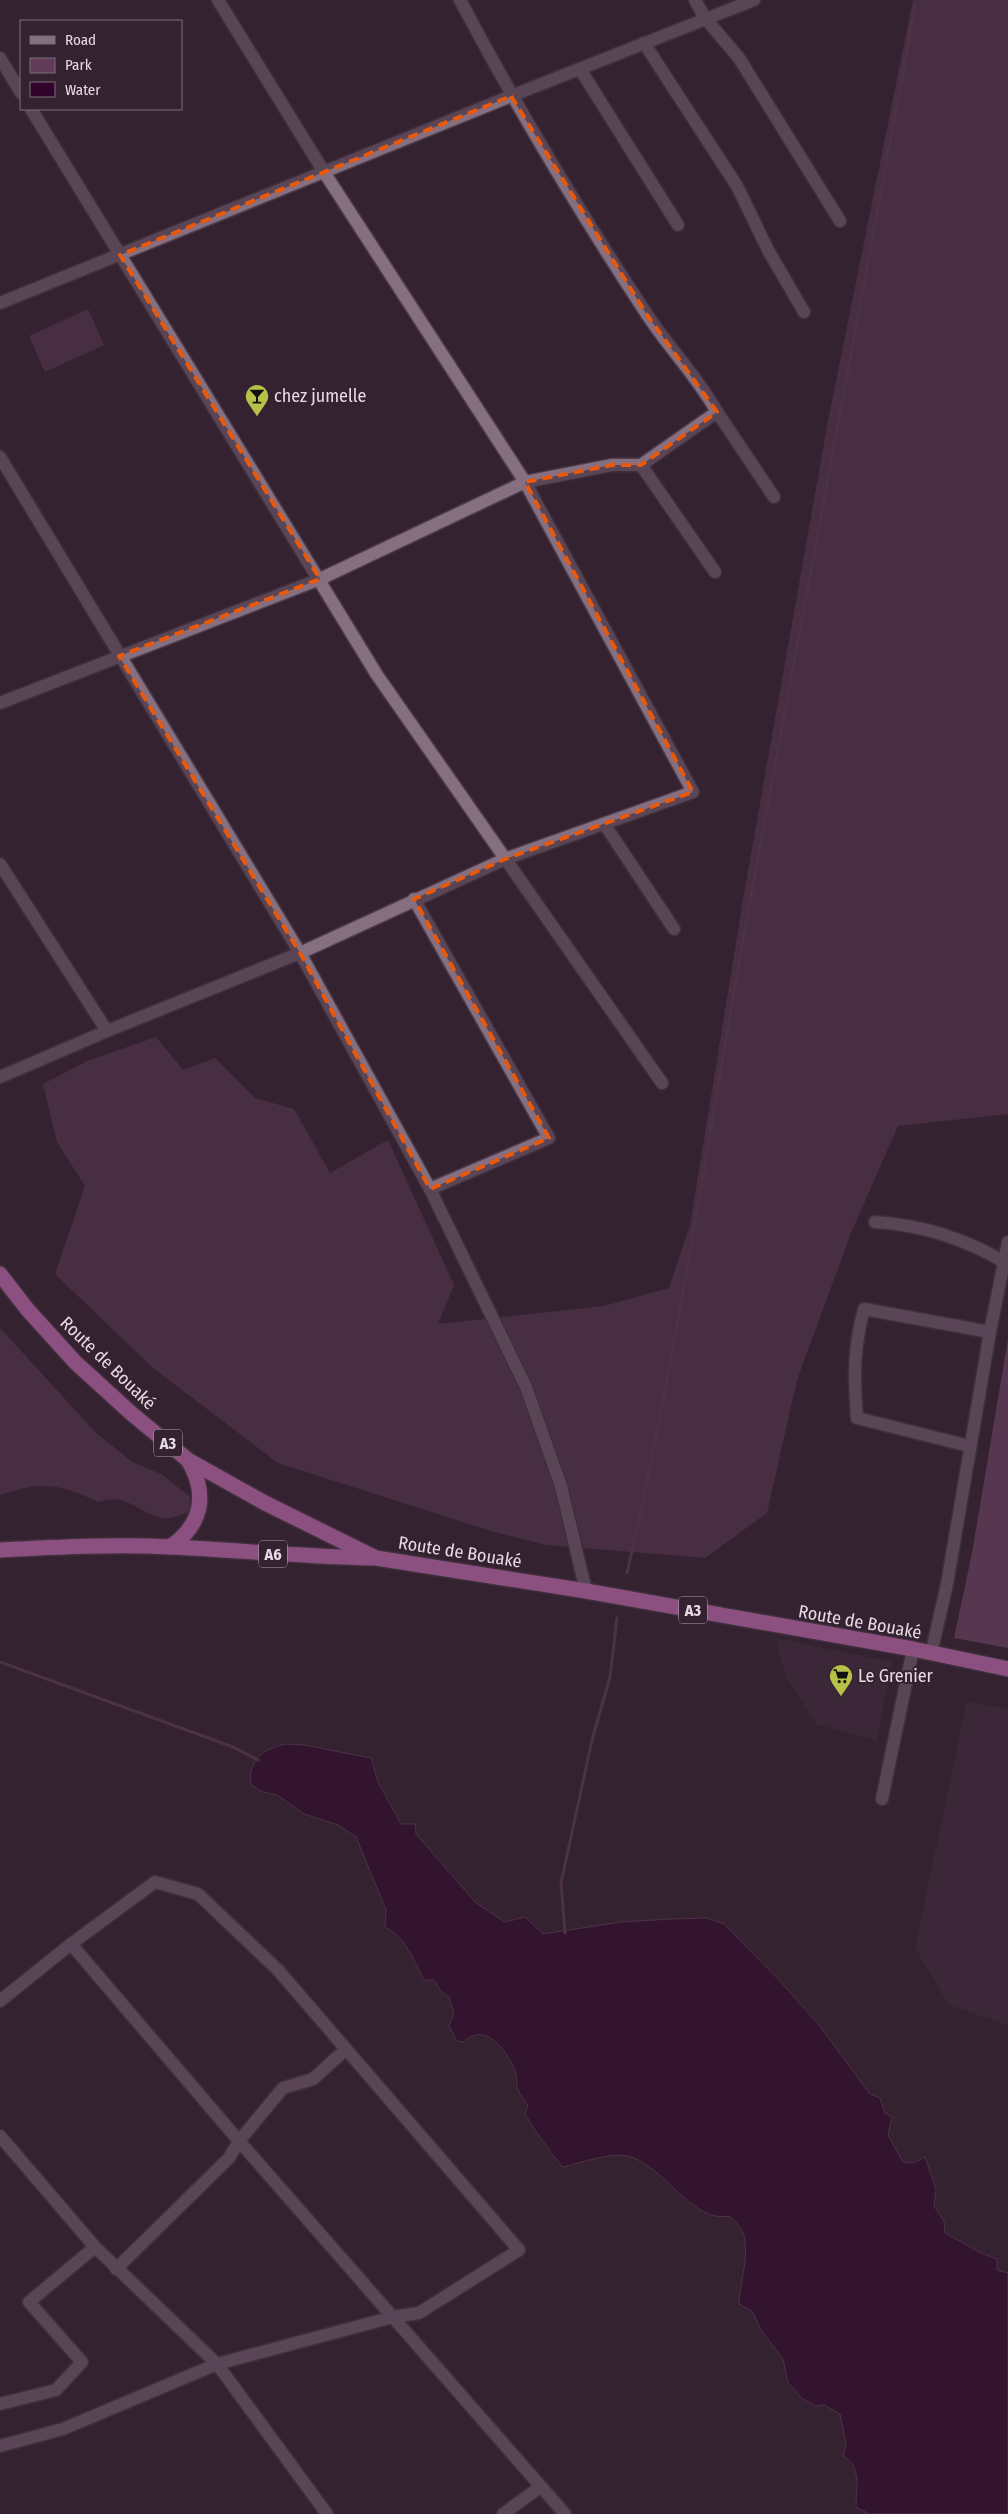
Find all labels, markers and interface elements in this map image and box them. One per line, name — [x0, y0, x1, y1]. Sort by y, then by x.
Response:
legend — [20, 20, 182, 110]
text: Road — [65, 31, 96, 49]
text: Park — [65, 56, 92, 74]
text: Water — [65, 81, 101, 99]
bar icon: chez jumelle — [244, 383, 270, 417]
place label: chez jumelle — [274, 385, 366, 407]
street label: Route de Bouaké — [56, 1312, 161, 1414]
road number: A3 — [154, 1430, 182, 1456]
street label: Route de Bouaké — [397, 1531, 523, 1573]
road number: A6 — [259, 1540, 287, 1568]
road number: A3 — [679, 1596, 707, 1624]
street label: Route de Bouaké — [797, 1600, 923, 1644]
supermarket icon: Le Grenier — [828, 1663, 854, 1697]
place label: Le Grenier — [858, 1665, 934, 1687]

